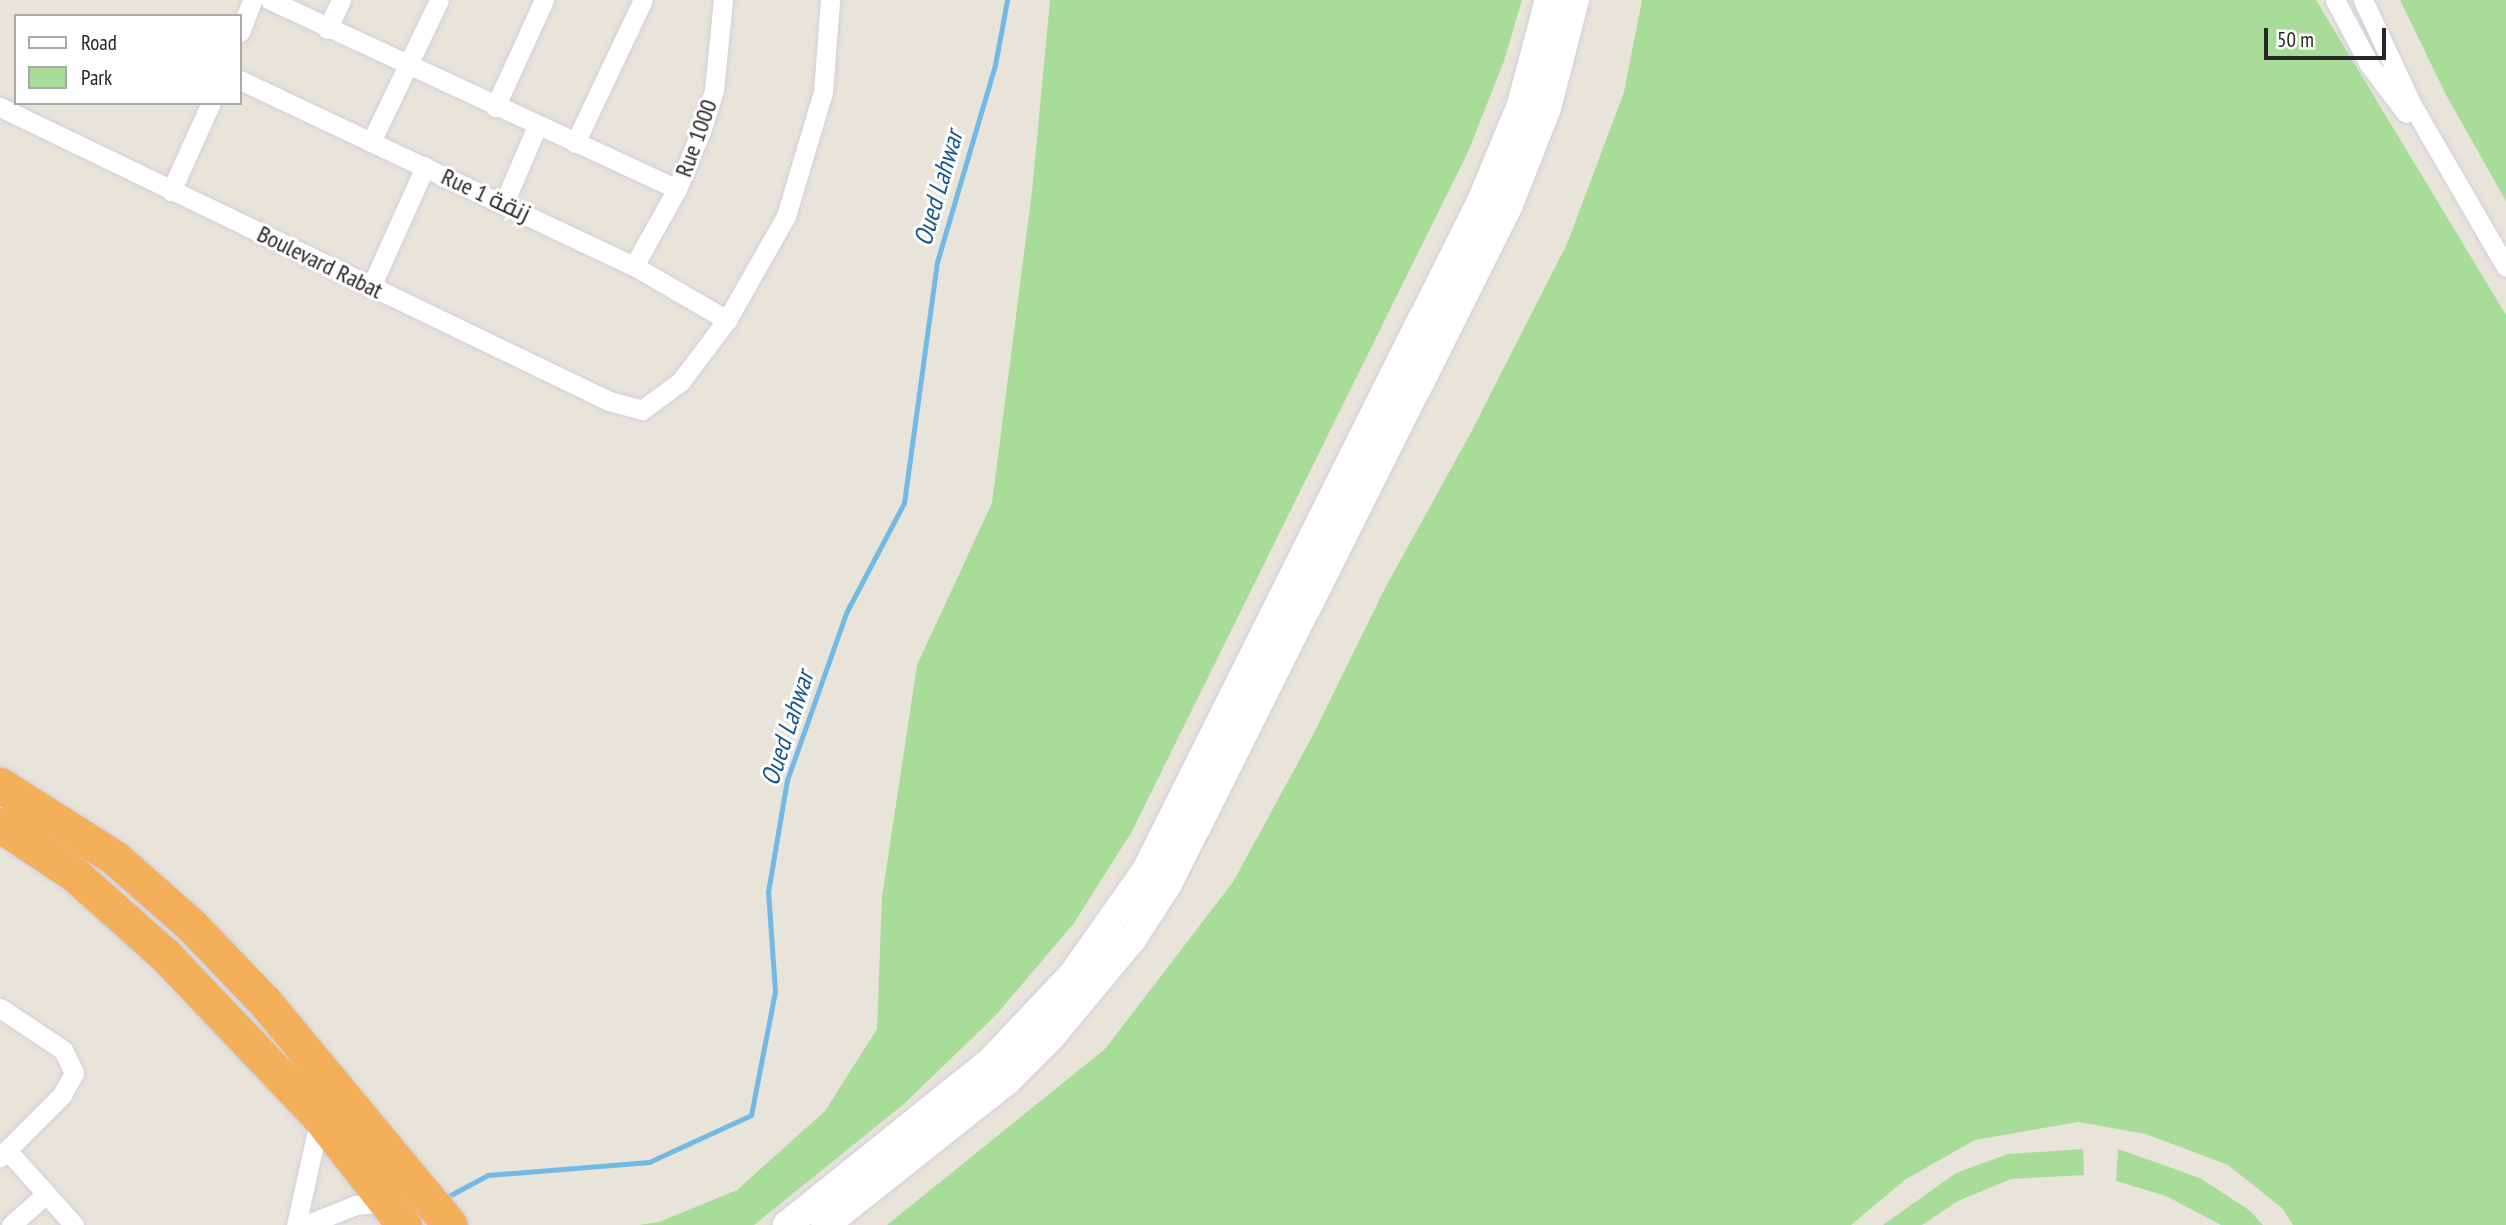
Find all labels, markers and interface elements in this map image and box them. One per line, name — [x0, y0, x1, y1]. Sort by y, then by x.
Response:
legend — [14, 14, 242, 105]
scale bar — [2268, 14, 2390, 58]
text: 50 m — [2277, 26, 2314, 53]
text: Road — [81, 29, 117, 56]
text: Park — [81, 64, 112, 91]
street label: Rue 1000 — [669, 95, 723, 181]
water label: Oued Lahwar — [907, 127, 969, 249]
street label: Rue 1 زنقة — [437, 162, 535, 228]
street label: Boulevard Rabat — [253, 219, 387, 305]
water label: Oued Lahwar — [754, 667, 820, 789]

